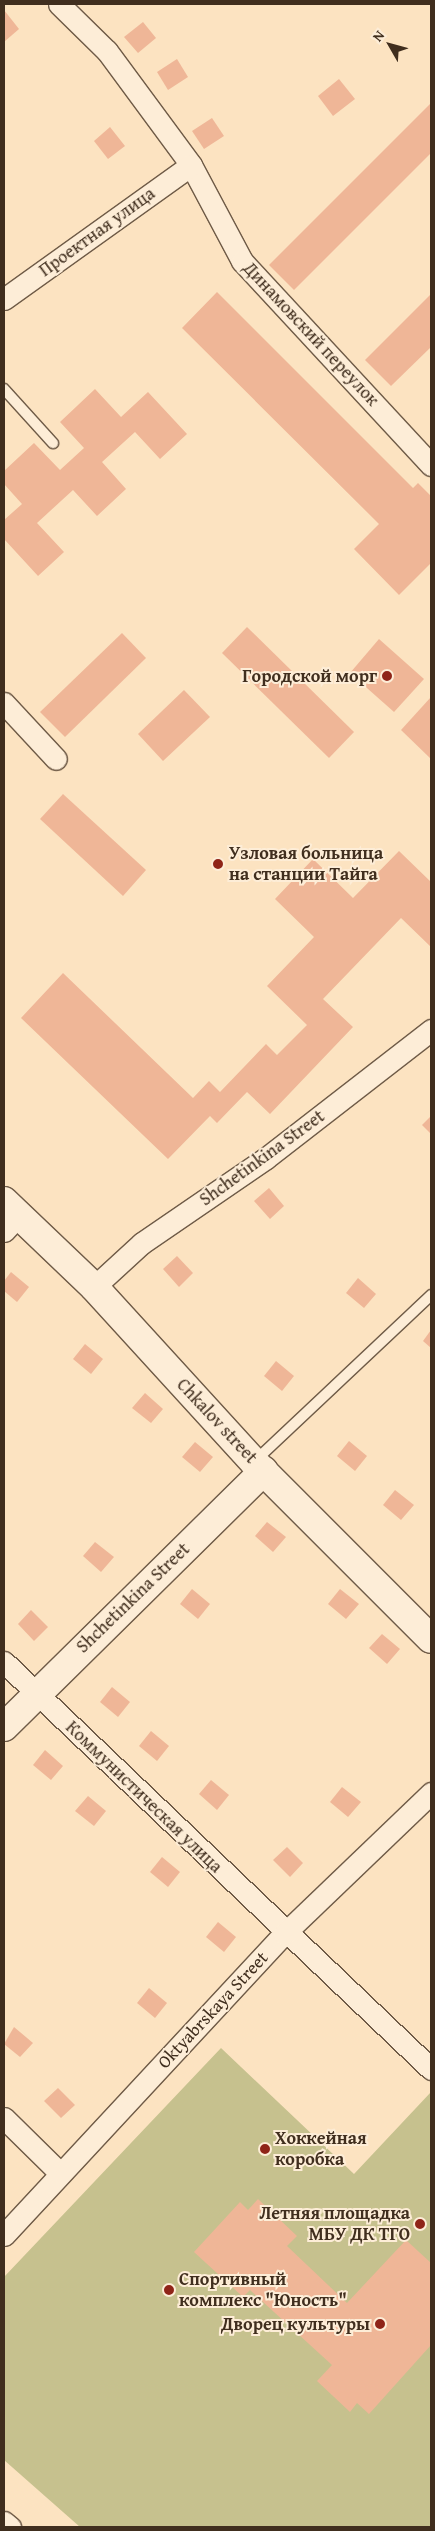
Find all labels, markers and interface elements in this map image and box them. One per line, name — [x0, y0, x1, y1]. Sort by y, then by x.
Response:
north arrow — [365, 20, 415, 70]
text: N — [367, 26, 389, 46]
street label: Проектная улица — [35, 183, 159, 281]
street label: Динамовский переулок — [239, 257, 383, 411]
place label: Городской морг — [242, 665, 377, 687]
marker: Городской морг — [381, 670, 393, 682]
place label: Узловая больница на станции Тайга — [229, 843, 383, 886]
marker: Узловая больница на станции Тайга — [211, 857, 225, 871]
street label: Shchetinkina Street — [195, 1105, 329, 1211]
street label: Chkalov street — [172, 1374, 262, 1468]
street label: Shchetinkina Street — [72, 1538, 194, 1658]
street label: Коммунистическая улица — [61, 1717, 227, 1877]
street label: Oktyabrskaya Street — [153, 1947, 273, 2073]
place label: Хоккейная коробка — [275, 2128, 367, 2170]
marker: Хоккейная коробка — [259, 2143, 271, 2155]
place label: Летняя площадка МБУ ДК ТГО — [259, 2203, 410, 2246]
marker: Летняя площадка МБУ ДК ТГО — [414, 2218, 426, 2230]
place label: Спортивный комплекс "Юность" — [179, 2269, 347, 2312]
marker: Спортивный комплекс "Юность" — [163, 2284, 175, 2296]
place label: Дворец культуры — [221, 2313, 370, 2335]
marker: Дворец культуры — [374, 2318, 386, 2330]

